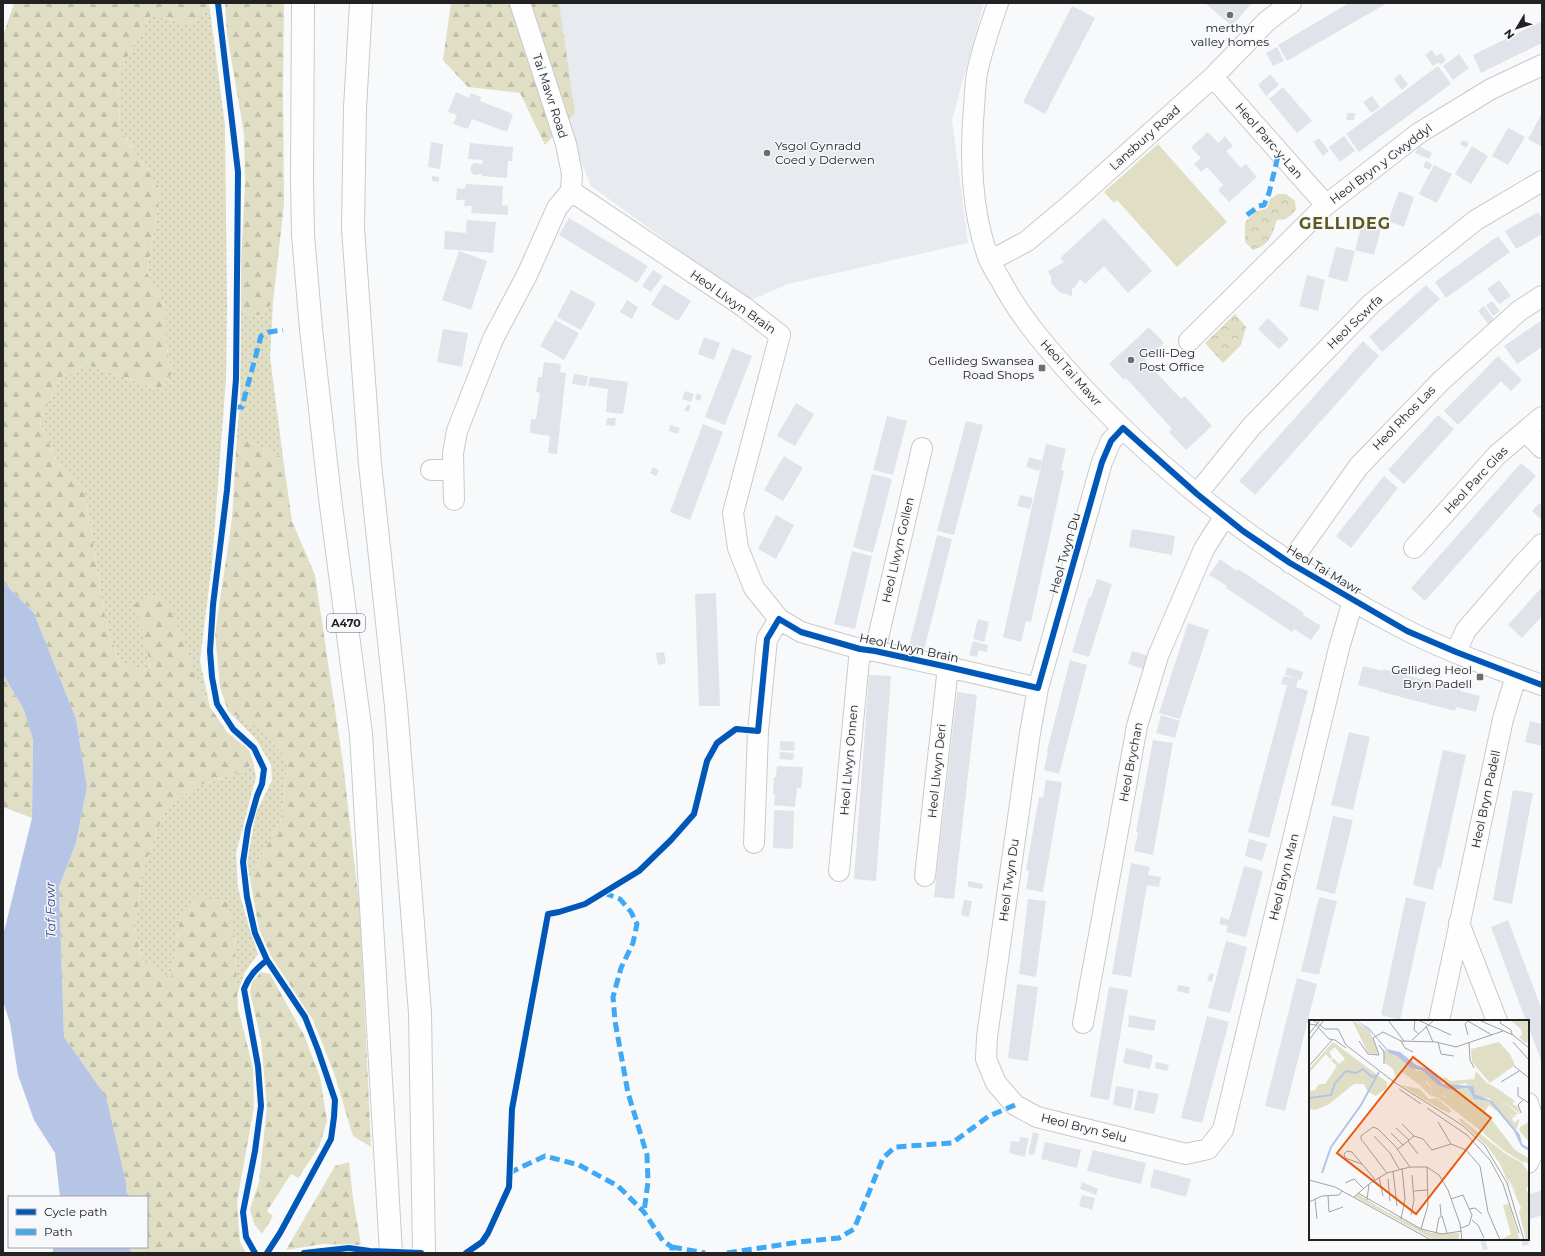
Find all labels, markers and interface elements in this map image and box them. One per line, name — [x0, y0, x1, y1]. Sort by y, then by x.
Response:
north arrow — [1497, 8, 1537, 48]
marker: merthyr valley homes — [1225, 10, 1235, 20]
place label: merthyr valley homes — [1191, 20, 1269, 49]
text: N — [1501, 26, 1517, 42]
street label: Tai Mawr Road — [530, 52, 571, 140]
street label: Heol Parc-y-Lan — [1232, 100, 1306, 182]
street label: Lansbury Road — [1106, 102, 1183, 173]
street label: Heol Bryn y Gwyddyl — [1327, 120, 1435, 207]
place label: Ysgol Gynradd Coed y Dderwen — [775, 138, 875, 167]
marker: Ysgol Gynradd Coed y Dderwen — [762, 148, 772, 158]
district label: GELLIDEG — [1299, 214, 1391, 233]
street label: Heol Llwyn Brain — [688, 266, 779, 337]
street label: Heol Scwrfa — [1324, 291, 1386, 352]
street label: Heol Tai Mawr — [1037, 336, 1105, 409]
place label: Gelli-Deg Post Office — [1139, 345, 1204, 374]
place label: Gellideg Swansea Road Shops — [928, 353, 1034, 382]
marker: Gelli-Deg Post Office — [1126, 355, 1136, 365]
marker: Gellideg Swansea Road Shops — [1037, 363, 1047, 373]
street label: Heol Rhos Las — [1369, 382, 1438, 453]
street label: Heol Parc Glas — [1441, 443, 1511, 516]
street label: Heol Llwyn Gollen — [878, 496, 917, 604]
street label: Heol Twyn Du — [1046, 511, 1083, 595]
street label: Heol Tai Mawr — [1284, 541, 1365, 598]
road number: A470 — [327, 614, 365, 632]
street label: Heol Llwyn Brain — [858, 630, 960, 665]
place label: Gellideg Heol Bryn Padell — [1391, 662, 1472, 691]
marker: Gellideg Heol Bryn Padell — [1475, 672, 1485, 682]
street label: Heol Llwyn Onnen — [836, 704, 861, 816]
street label: Heol Brychan — [1115, 721, 1146, 803]
street label: Heol Llwyn Deri — [924, 723, 949, 819]
street label: Heol Bryn Padell — [1468, 749, 1503, 849]
street label: Heol Bryn Man — [1265, 832, 1302, 922]
street label: Heol Twyn Du — [995, 837, 1022, 922]
water label: Taf Fawr — [41, 881, 58, 939]
inset map — [1309, 1020, 1529, 1240]
street label: Heol Bryn Selu — [1039, 1110, 1129, 1145]
legend — [8, 1196, 148, 1248]
text: Cycle path — [44, 1204, 107, 1219]
text: Path — [44, 1224, 73, 1239]

